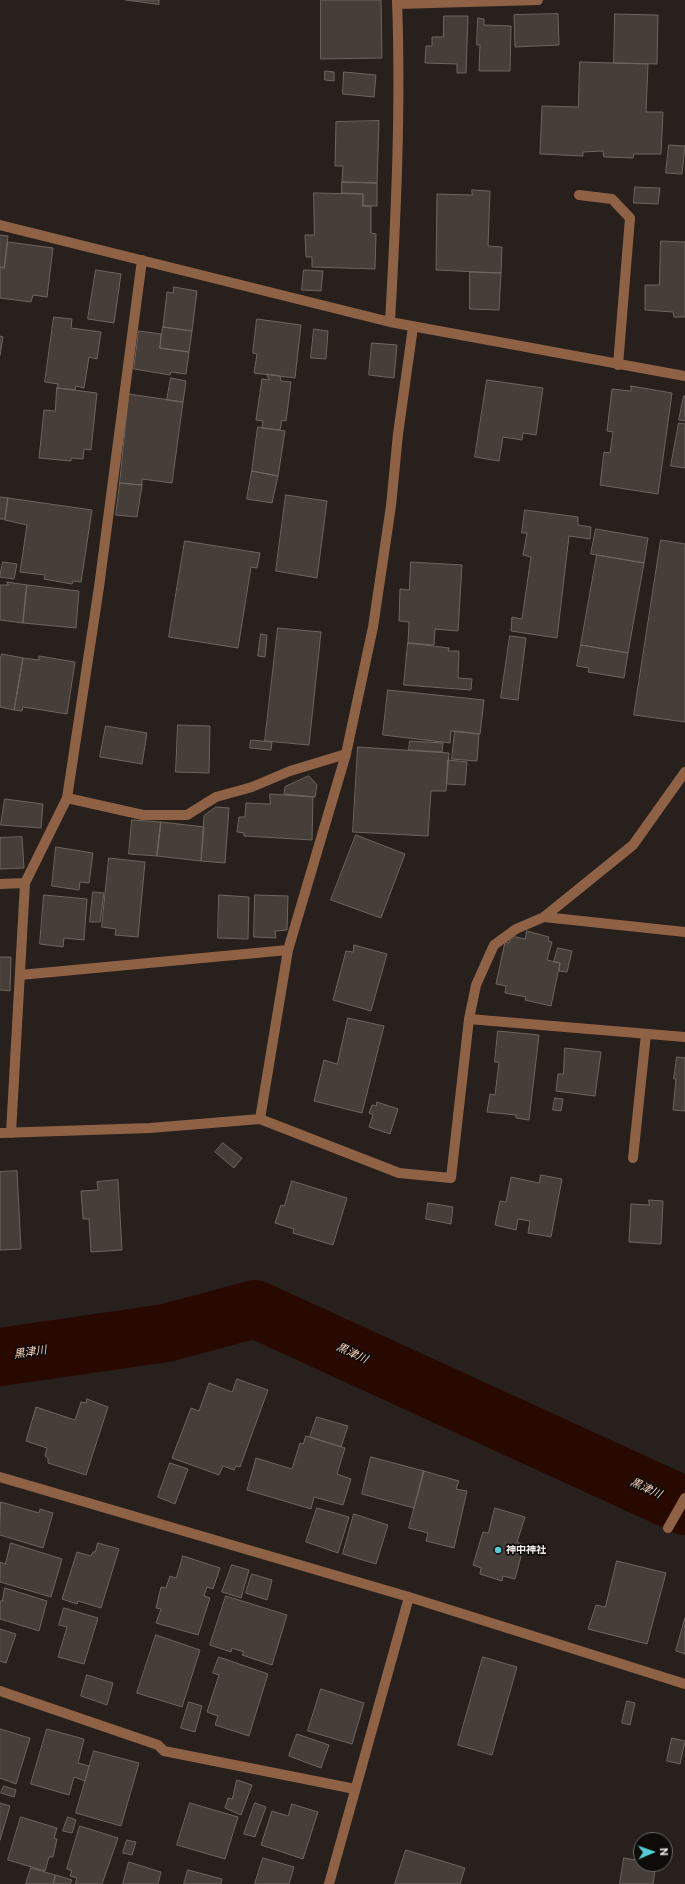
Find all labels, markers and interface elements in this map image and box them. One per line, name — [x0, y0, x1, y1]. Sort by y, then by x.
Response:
water label: 黒津川 — [334, 1340, 370, 1366]
water label: 黒津川 — [13, 1343, 47, 1361]
water label: 黒津川 — [628, 1475, 664, 1501]
place label: 神中神社 — [506, 1544, 546, 1556]
marker: 神中神社 — [493, 1545, 503, 1555]
north arrow — [633, 1832, 673, 1872]
text: N — [658, 1847, 670, 1856]

